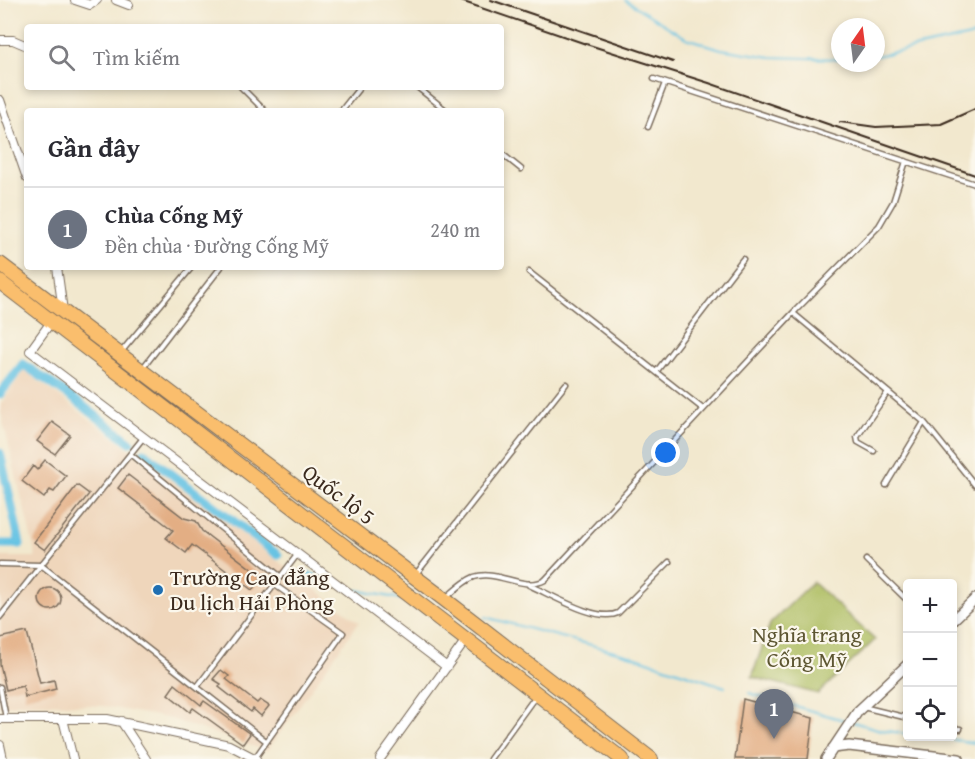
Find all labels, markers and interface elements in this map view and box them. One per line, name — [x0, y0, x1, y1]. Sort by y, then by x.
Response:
north arrow — [831, 18, 885, 72]
search box — [24, 24, 504, 90]
icon: search — [45, 41, 78, 74]
text: Tìm kiếm — [93, 41, 180, 73]
text: Gần đây — [48, 128, 140, 167]
text: Chùa Cống Mỹ — [105, 199, 243, 231]
text: 1 — [62, 215, 73, 244]
text: 240 m — [430, 215, 480, 244]
text: Đền chùa · Đường Cống Mỹ — [105, 231, 329, 260]
your location — [651, 438, 680, 467]
street label: Quốc lộ 5 — [296, 456, 382, 532]
place label: Trường Cao đẳng Du lịch Hải Phòng — [170, 561, 334, 618]
map controls — [903, 579, 957, 741]
button: + — [903, 579, 957, 633]
marker: Trường Cao đẳng Du lịch Hải Phòng — [151, 583, 165, 597]
park label: Nghĩa trang Cống Mỹ — [752, 618, 862, 675]
button: − — [903, 633, 957, 687]
button: locate — [903, 687, 957, 741]
pin: 1 — [754, 690, 794, 739]

